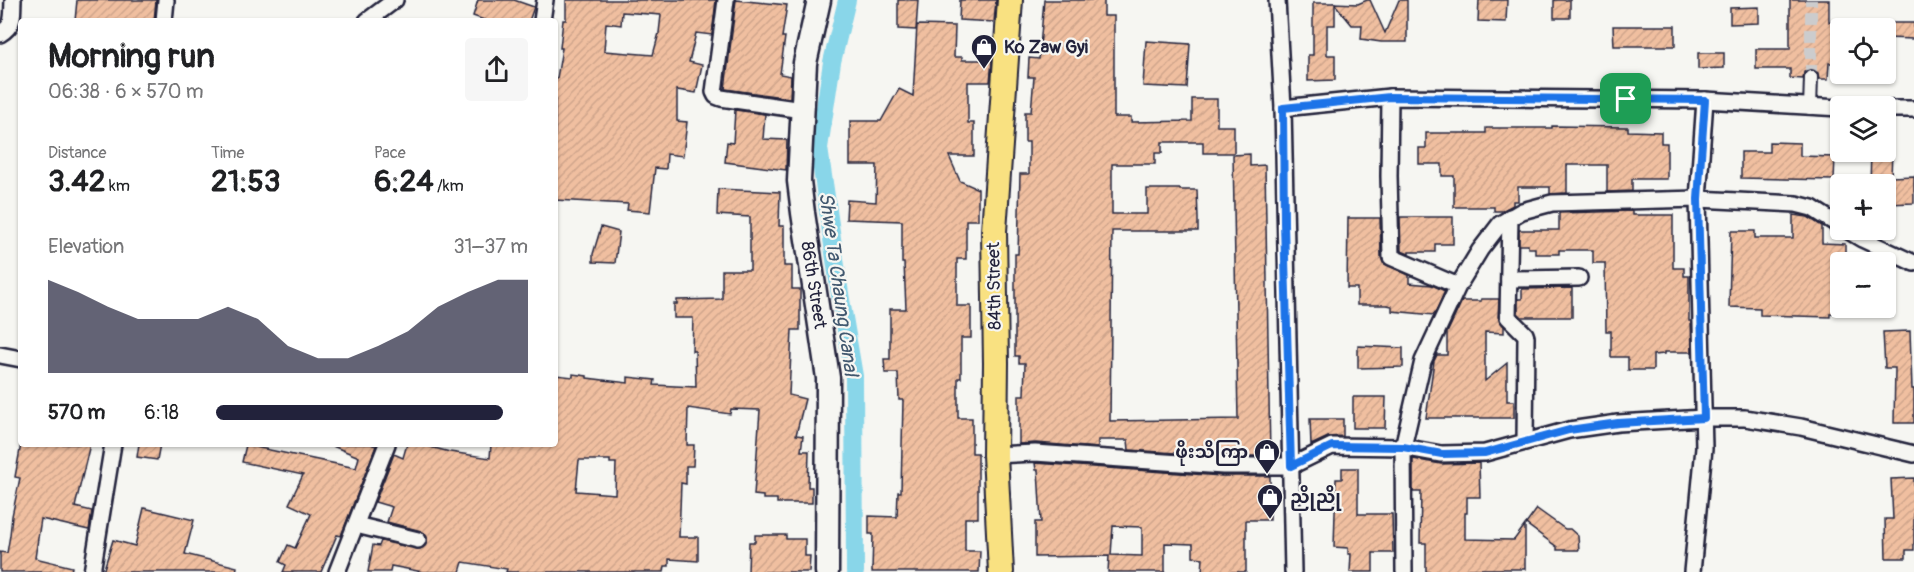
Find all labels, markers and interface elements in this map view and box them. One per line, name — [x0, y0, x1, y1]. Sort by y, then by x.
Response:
map controls — [1830, 18, 1896, 318]
button: locate — [1830, 18, 1896, 84]
shop icon: Ko Zaw Gyi — [969, 32, 999, 70]
text: Morning run — [48, 36, 215, 77]
place label: Ko Zaw Gyi — [1004, 36, 1088, 59]
button: share — [465, 38, 528, 101]
pin — [1600, 73, 1651, 124]
text: 06:38 · 6 × 570 m — [48, 79, 204, 104]
icon: arrive — [1609, 82, 1642, 115]
button: layers — [1830, 96, 1896, 162]
text: Distance — [48, 143, 107, 163]
text: Time — [211, 143, 244, 163]
text: Pace — [374, 143, 406, 163]
text: 3.42 — [48, 163, 105, 200]
text: 21:53 — [211, 163, 281, 200]
text: 6:24 — [374, 163, 434, 200]
button: + — [1830, 174, 1896, 240]
text: km — [105, 176, 130, 196]
text: /km — [434, 176, 464, 196]
water label: Shwe Ta Chaung Canal — [813, 191, 864, 380]
text: Elevation — [48, 234, 124, 259]
text: 31–37 m — [453, 234, 528, 259]
street label: 86th Street — [795, 240, 832, 331]
street label: 84th Street — [982, 241, 1007, 330]
button: − — [1830, 252, 1896, 318]
text: 570 m — [48, 400, 105, 425]
text: 6:18 — [144, 400, 179, 425]
shop icon: ဖိုးသိကြာ — [1252, 437, 1282, 475]
place label: ဖိုးသိကြာ — [1175, 440, 1248, 466]
shop icon: ညိုညို — [1255, 482, 1285, 520]
place label: ညိုညို — [1290, 485, 1342, 511]

